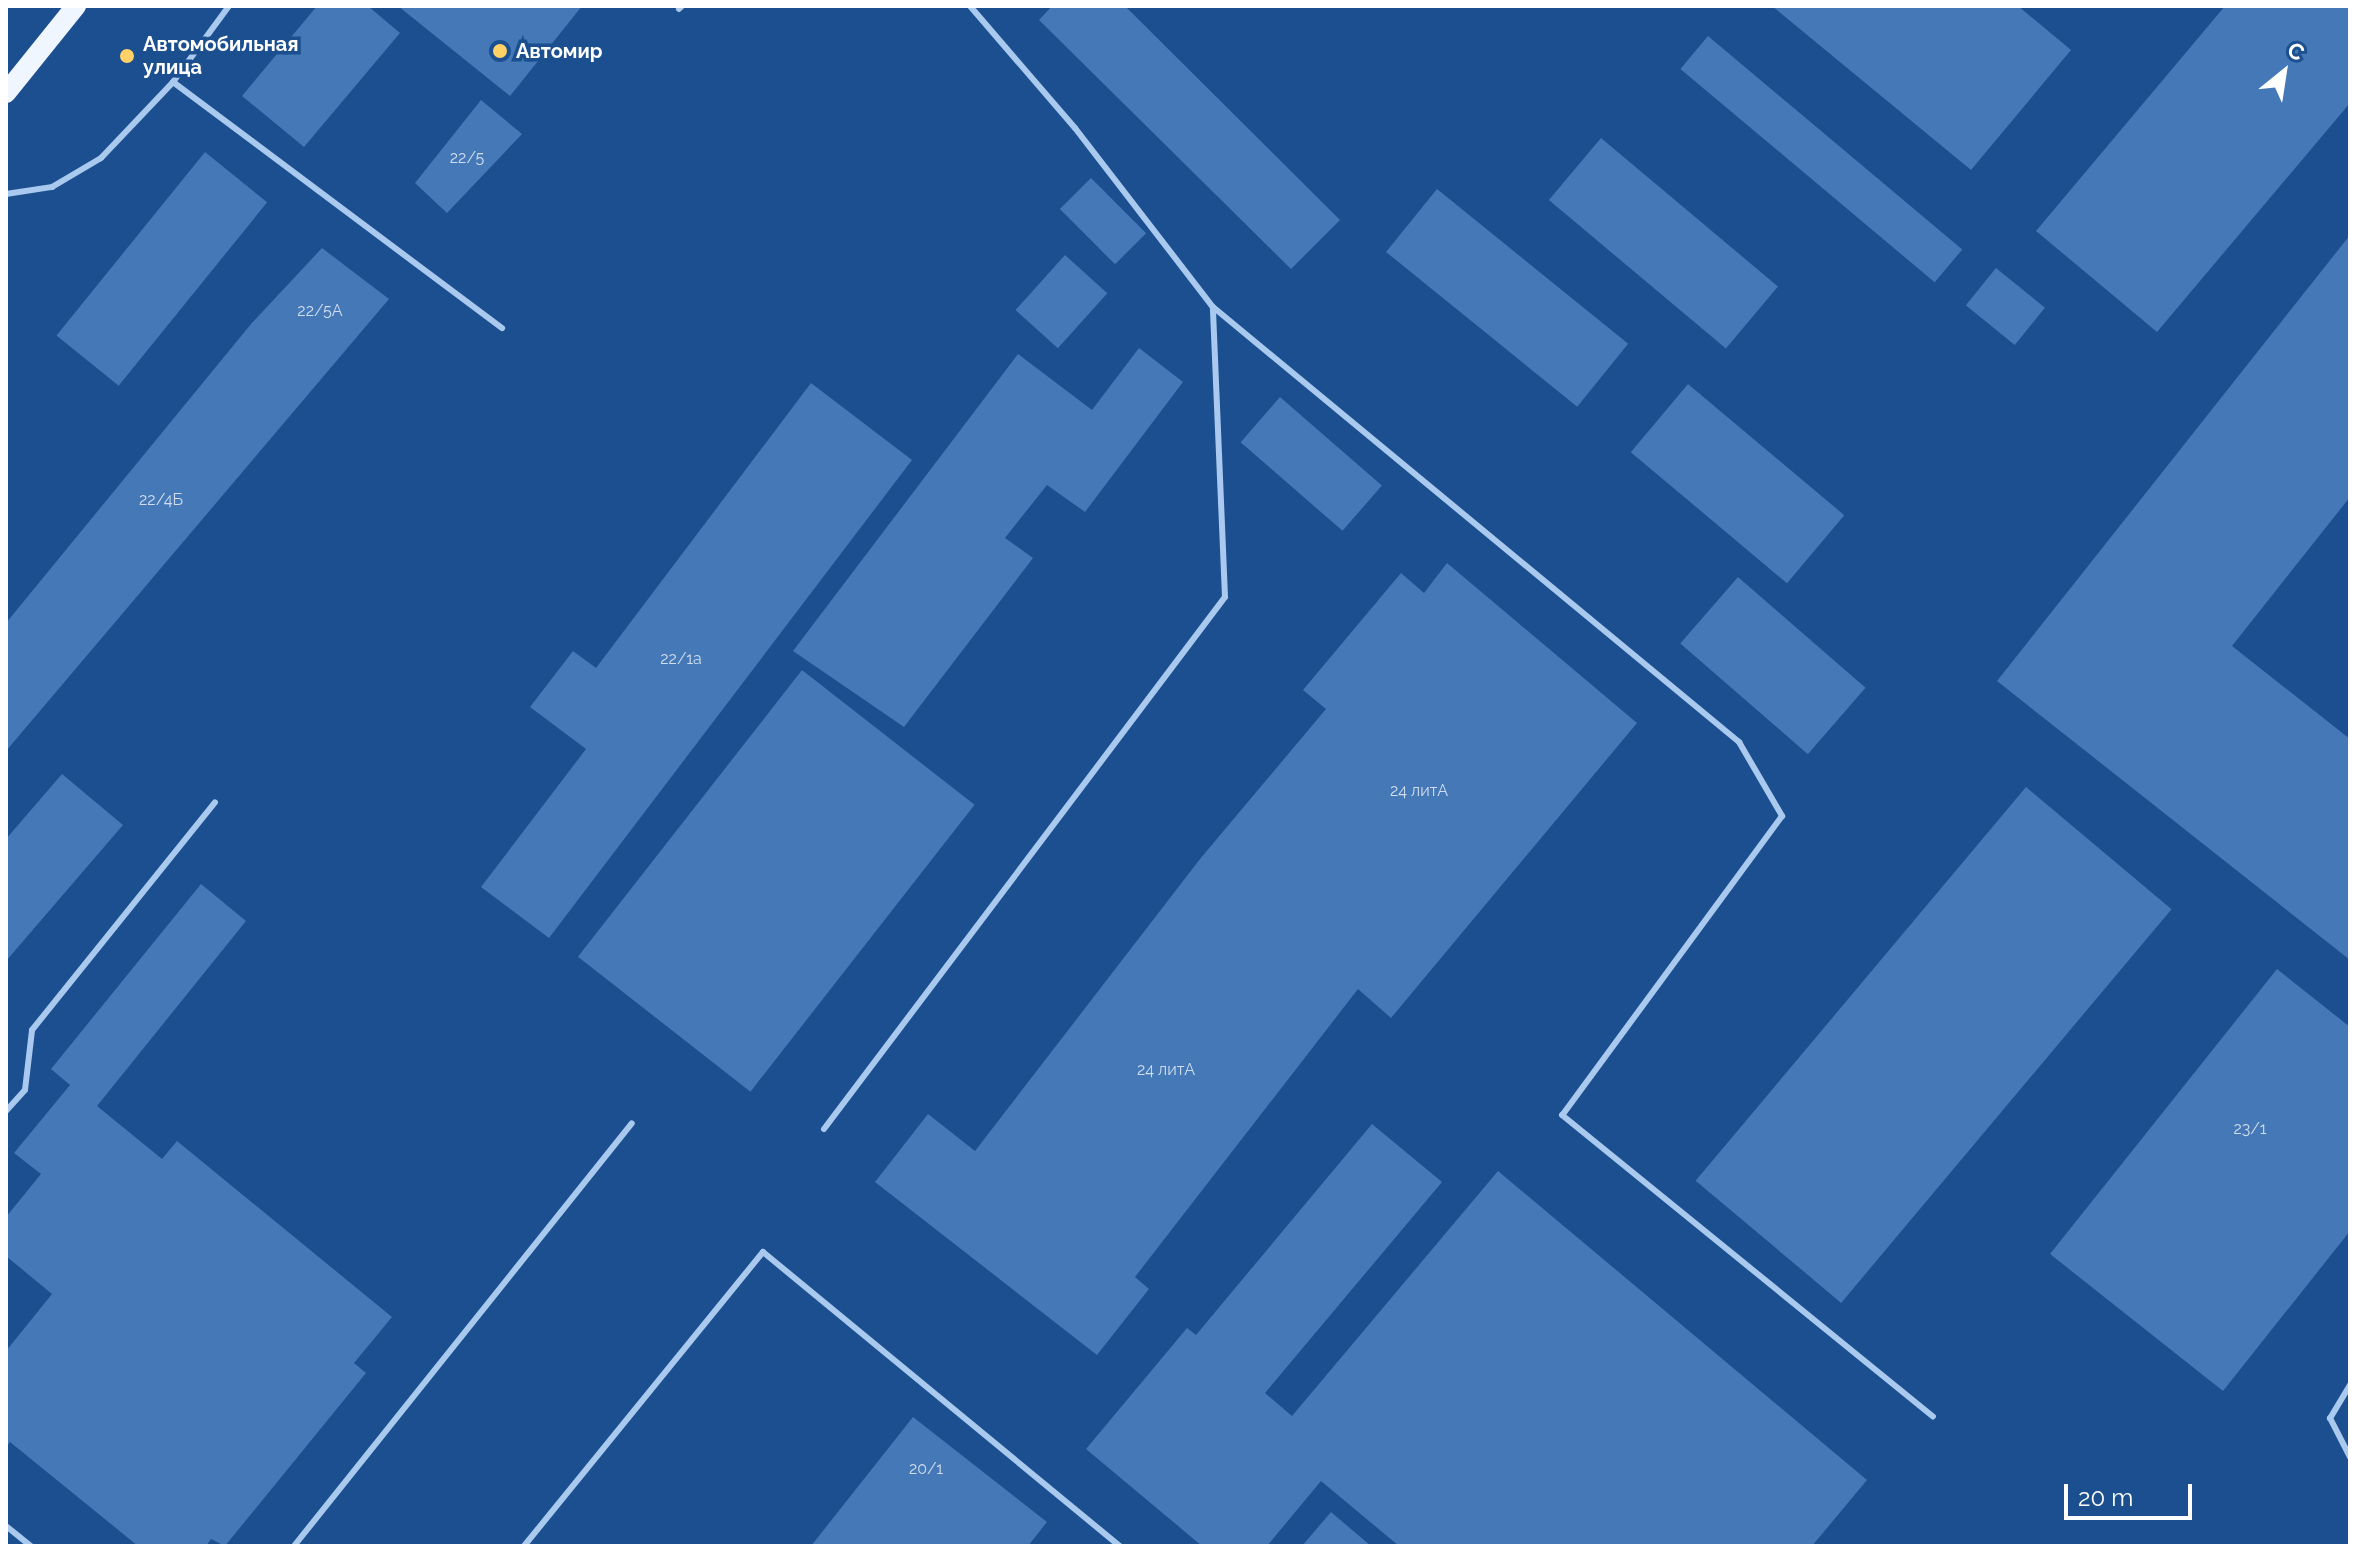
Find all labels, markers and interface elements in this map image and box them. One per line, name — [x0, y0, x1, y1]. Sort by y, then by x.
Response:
place label: Автомобильная улица — [143, 32, 299, 79]
north arrow — [2244, 32, 2324, 112]
text: С — [2283, 36, 2309, 66]
place label: Автомир — [516, 39, 602, 63]
marker: Автомир — [491, 42, 509, 60]
marker: Автомобильная улица — [118, 47, 136, 65]
house number: 22/5 — [450, 148, 484, 168]
house number: 22/5А — [297, 301, 343, 321]
house number: 22/4Б — [139, 490, 183, 510]
house number: 22/1а — [660, 649, 702, 669]
house number: 24 литА — [1390, 781, 1448, 801]
house number: 24 литА — [1137, 1060, 1195, 1080]
house number: 23/1 — [2233, 1119, 2267, 1139]
house number: 20/1 — [909, 1459, 943, 1479]
scale bar — [2068, 1468, 2196, 1518]
text: 20 m — [2078, 1483, 2133, 1512]

